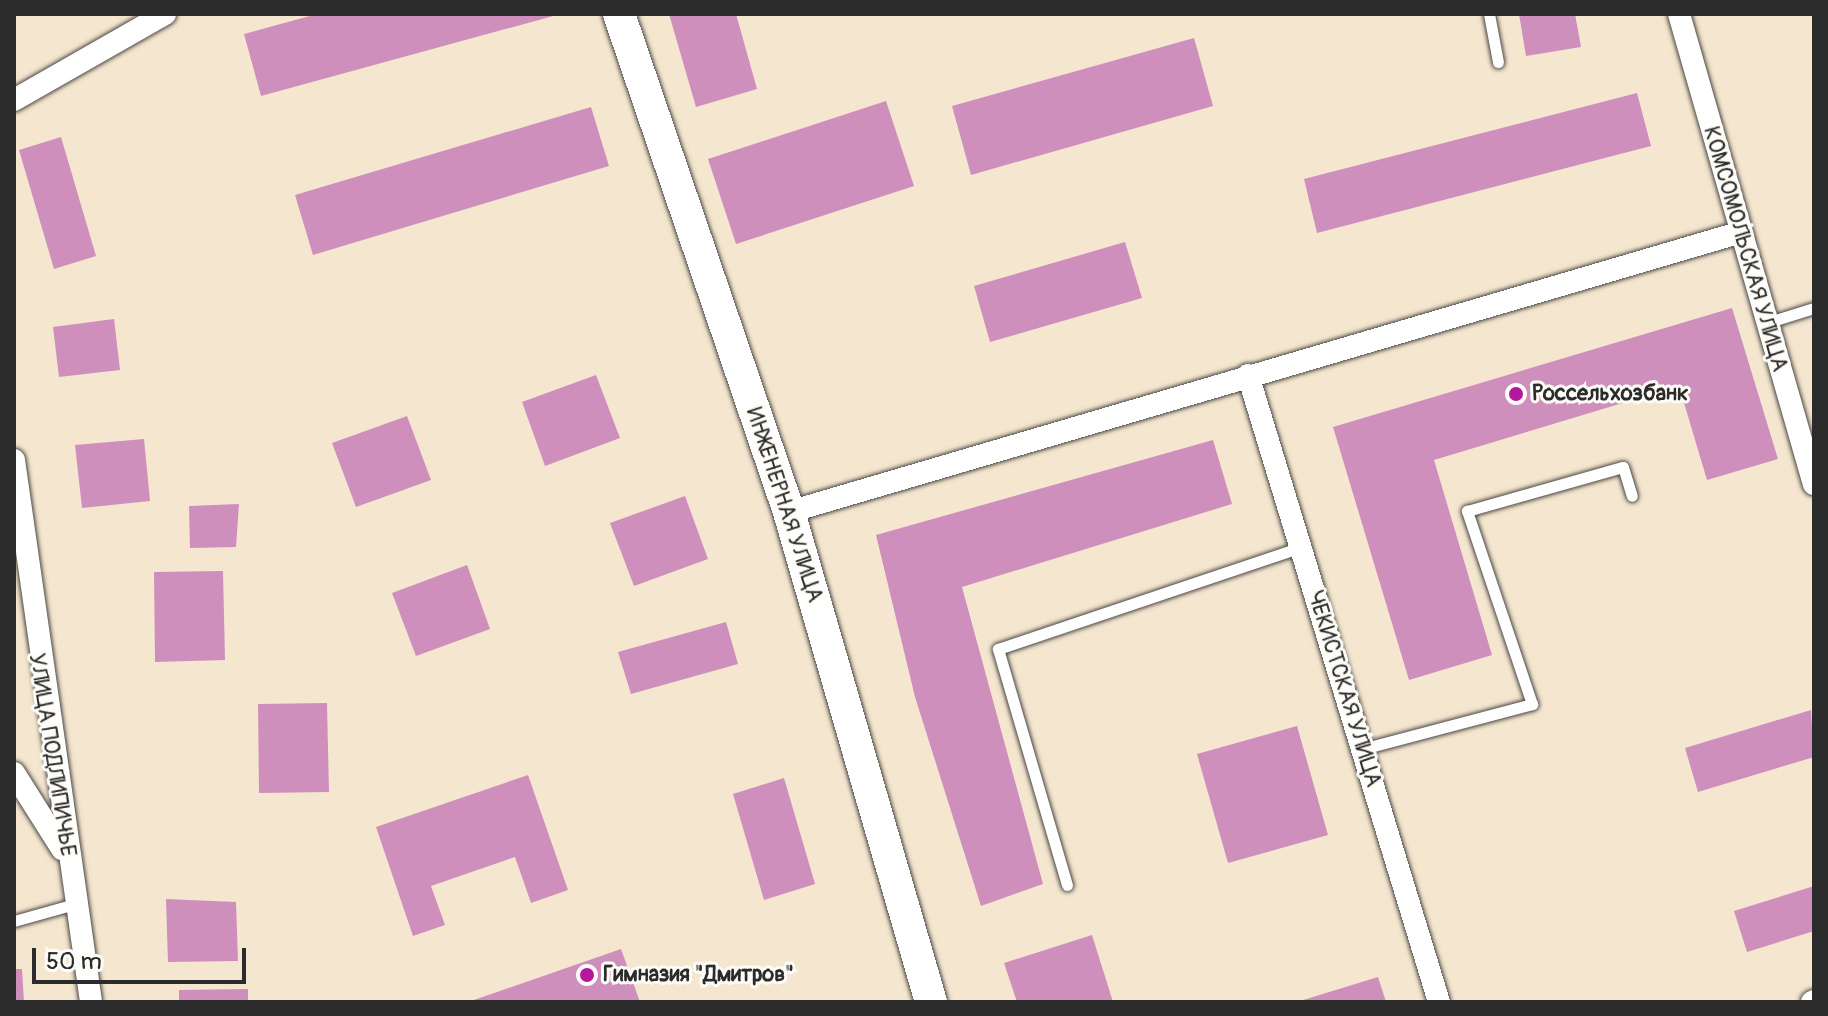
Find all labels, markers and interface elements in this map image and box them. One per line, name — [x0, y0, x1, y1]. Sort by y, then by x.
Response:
street label: КОМСОМОЛЬСКАЯ УЛИЦА — [1697, 123, 1793, 375]
place label: Россельхозбанк — [1532, 381, 1688, 407]
marker: Россельхозбанк — [1507, 385, 1525, 403]
street label: ИНЖЕНЕРНАЯ УЛИЦА — [740, 404, 828, 606]
street label: ЧЕКИСТСКАЯ УЛИЦА — [1302, 588, 1386, 790]
street label: УЛИЦА ПОДЛИПИЧЬЕ — [23, 652, 81, 858]
scale bar — [36, 932, 250, 982]
text: 50 m — [46, 947, 102, 976]
place label: Гимназия "Дмитров" — [603, 962, 794, 988]
marker: Гимназия "Дмитров" — [578, 966, 596, 984]

